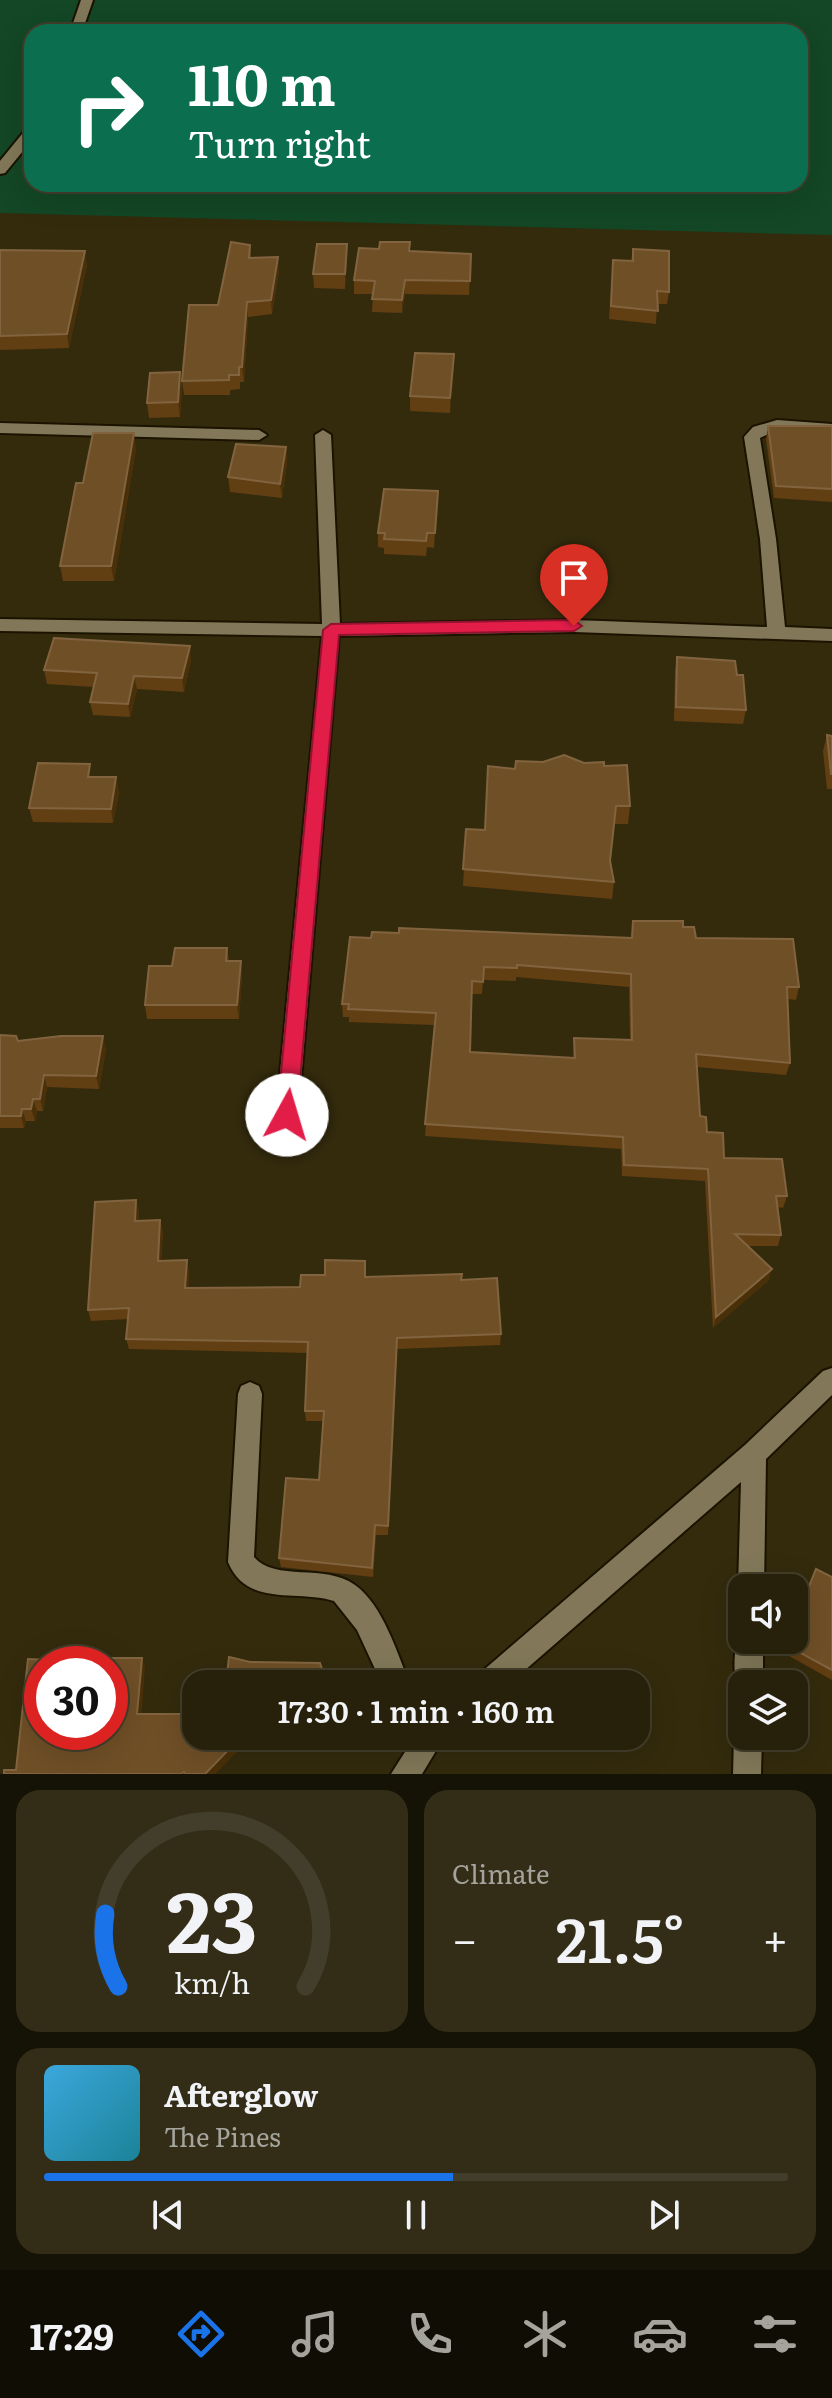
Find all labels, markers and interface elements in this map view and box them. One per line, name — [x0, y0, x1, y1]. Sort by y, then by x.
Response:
text: 110 m — [188, 40, 336, 123]
icon: right — [56, 56, 160, 160]
text: Turn right — [188, 116, 371, 169]
pin — [540, 544, 608, 626]
icon: arrive — [552, 556, 596, 600]
position arrow — [245, 1073, 329, 1157]
map controls — [728, 1574, 808, 1750]
button: sound — [728, 1574, 808, 1654]
speed limit sign: 30 — [24, 1646, 128, 1750]
button: layers — [728, 1670, 808, 1750]
text: 17:30 · 1 min · 160 m — [278, 1688, 554, 1732]
text: Climate — [452, 1853, 550, 1892]
text: 23 — [166, 1855, 258, 1979]
text: 21.5° — [556, 1892, 684, 1981]
text: − — [452, 1904, 478, 1970]
text: + — [762, 1904, 788, 1970]
text: km/h — [174, 1960, 250, 2003]
text: Afterglow — [164, 2072, 318, 2116]
text: The Pines — [164, 2116, 281, 2155]
icon: previous — [146, 2193, 190, 2237]
icon: pause — [394, 2193, 438, 2237]
icon: next — [642, 2193, 686, 2237]
icon: directions — [173, 2306, 229, 2362]
icon: music — [287, 2306, 343, 2362]
icon: phone — [402, 2306, 458, 2362]
icon: climate — [517, 2306, 573, 2362]
icon: car — [632, 2306, 688, 2362]
icon: filters — [747, 2306, 803, 2362]
text: 17:29 — [29, 2308, 114, 2361]

